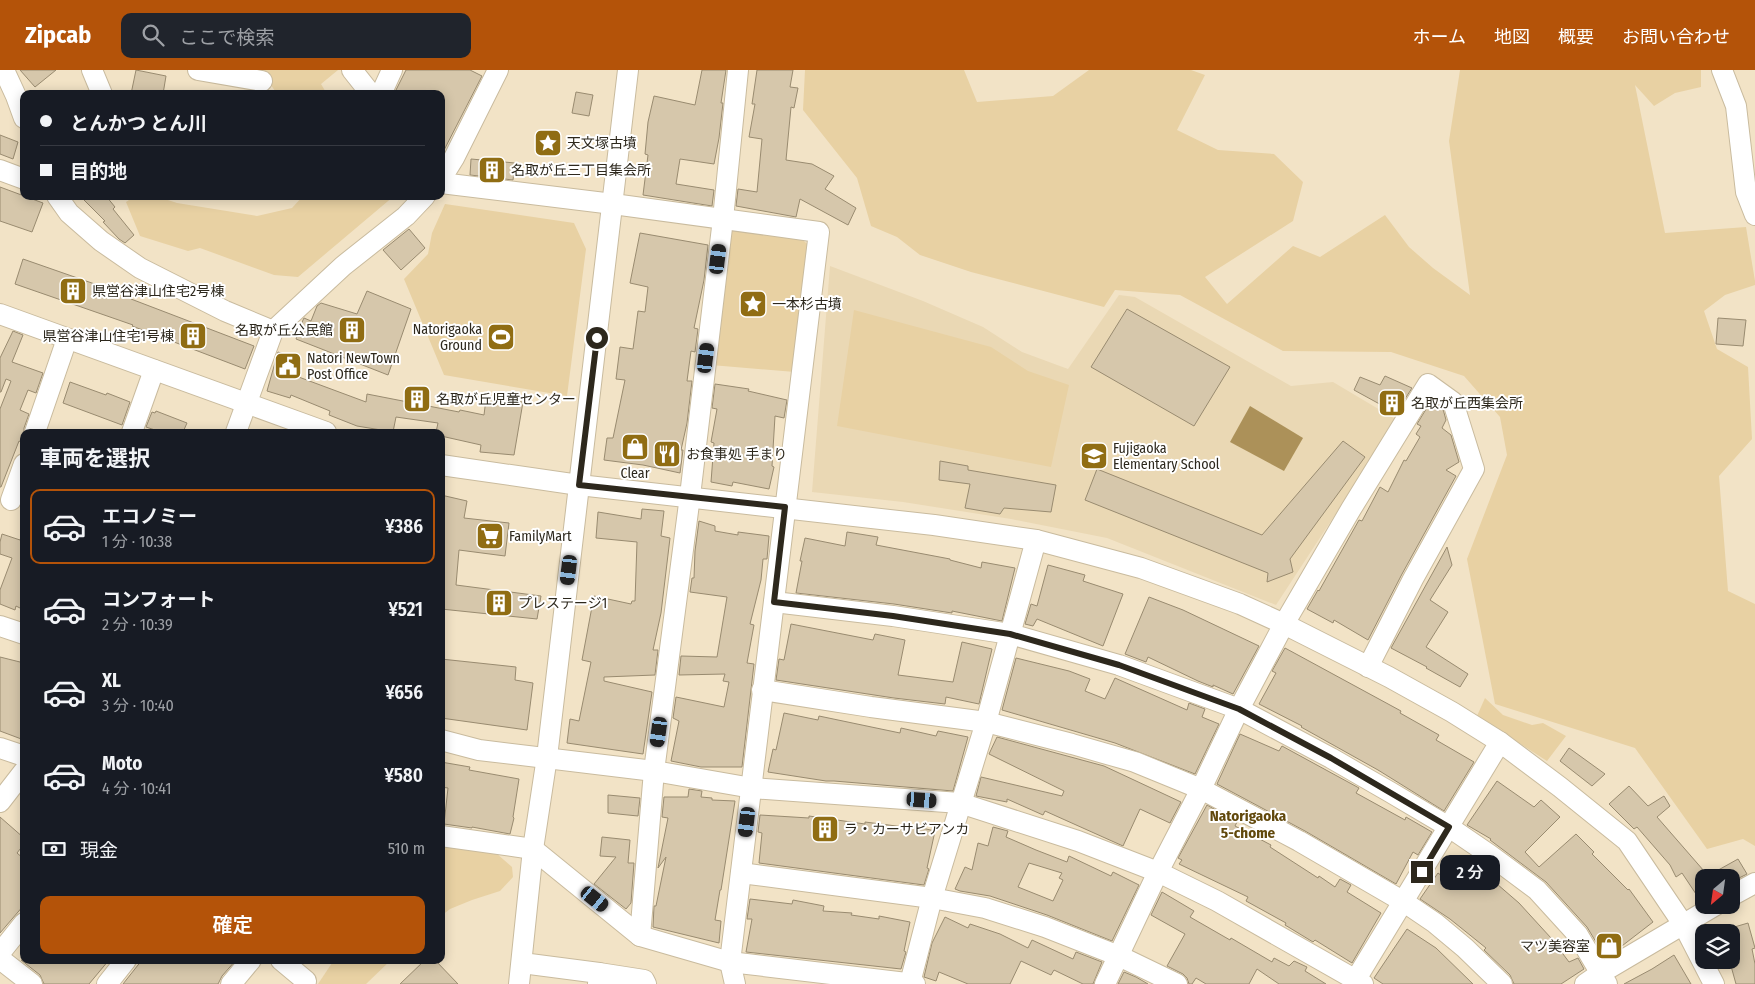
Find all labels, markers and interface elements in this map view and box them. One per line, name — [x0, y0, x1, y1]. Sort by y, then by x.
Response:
search box — [121, 13, 471, 58]
text: Zipcab — [25, 21, 91, 49]
icon: search — [139, 21, 167, 49]
text: ここで検索 — [179, 26, 274, 49]
text: ホーム — [1413, 26, 1466, 48]
text: 地図 — [1494, 26, 1530, 48]
text: 概要 — [1558, 26, 1594, 48]
text: お問い合わせ — [1622, 26, 1730, 48]
text: とんかつ とん川 — [70, 112, 207, 135]
place icon: 天文塚古墳 — [533, 128, 563, 158]
place label: 天文塚古墳 — [567, 135, 637, 152]
building icon: 名取が丘三丁目集会所 — [477, 155, 507, 185]
text: 目的地 — [70, 160, 127, 183]
place label: 名取が丘三丁目集会所 — [511, 162, 651, 179]
car — [708, 243, 727, 275]
building icon: 県営谷津山住宅2号棟 — [58, 276, 88, 306]
place label: 県営谷津山住宅2号棟 — [92, 283, 224, 300]
place icon: 一本杉古墳 — [738, 289, 768, 319]
place label: 一本杉古墳 — [772, 296, 842, 313]
building icon: 名取が丘公民館 — [337, 315, 367, 345]
building icon: 県営谷津山住宅1号棟 — [178, 321, 208, 351]
place label: Natorigaoka Ground — [413, 321, 482, 354]
place label: 名取が丘公民館 — [235, 322, 333, 339]
sports icon: Natorigaoka Ground — [486, 322, 516, 352]
route start — [586, 327, 608, 349]
place label: 県営谷津山住宅1号棟 — [43, 328, 174, 345]
car — [696, 342, 715, 374]
place label: Natori NewTown Post Office — [307, 350, 400, 383]
public building icon: Natori NewTown Post Office — [273, 351, 303, 381]
building icon: 名取が丘児童センター — [402, 384, 432, 414]
building icon: 名取が丘西集会所 — [1377, 388, 1407, 418]
place label: 名取が丘児童センター — [436, 391, 576, 408]
place label: 名取が丘西集会所 — [1411, 395, 1523, 412]
shop icon: Clear — [620, 432, 650, 462]
restaurant icon: お食事処 手まり — [652, 439, 682, 469]
place label: Fujigaoka Elementary School — [1113, 440, 1220, 473]
school or university icon: Fujigaoka Elementary School — [1079, 441, 1109, 471]
text: 車両を選択 — [40, 445, 150, 472]
place label: お食事処 手まり — [686, 446, 787, 463]
place label: Clear — [620, 465, 650, 482]
icon: car — [42, 504, 87, 549]
text: エコノミー — [102, 505, 197, 528]
text: ¥386 — [385, 515, 423, 538]
supermarket icon: FamilyMart — [475, 521, 505, 551]
place label: FamilyMart — [509, 528, 572, 545]
text: 1 分 · 10:38 — [102, 532, 172, 551]
car — [559, 554, 578, 586]
icon: car — [42, 587, 87, 632]
text: コンフォート — [102, 588, 215, 611]
building icon: プレステージ1 — [484, 588, 514, 618]
place label: プレステージ1 — [518, 595, 607, 612]
text: ¥521 — [388, 598, 423, 621]
text: 2 分 · 10:39 — [102, 615, 173, 634]
text: XL — [102, 669, 121, 692]
icon: car — [42, 670, 87, 715]
text: ¥656 — [385, 681, 423, 704]
text: 3 分 · 10:40 — [102, 696, 174, 715]
car — [649, 716, 668, 748]
text: Moto — [102, 752, 142, 775]
icon: car — [42, 753, 87, 798]
text: ¥580 — [384, 764, 423, 787]
text: 4 分 · 10:41 — [102, 779, 171, 798]
car — [906, 791, 937, 809]
car — [737, 806, 756, 838]
district label: Natorigaoka 5-chome — [1210, 807, 1287, 842]
building icon: ラ・カーサビアンカ — [810, 814, 840, 844]
place label: ラ・カーサビアンカ — [844, 821, 969, 838]
icon: cash — [40, 835, 68, 863]
text: 現金 — [80, 839, 118, 862]
text: 510 m — [388, 839, 425, 858]
callout: 2 分 — [1440, 854, 1500, 890]
route end — [1411, 861, 1433, 883]
text: 2 分 — [1457, 863, 1483, 882]
north arrow — [1695, 869, 1740, 914]
map controls — [1695, 869, 1740, 969]
car — [578, 884, 611, 914]
button: 確定 — [40, 896, 425, 954]
button: layers — [1695, 924, 1740, 969]
shop icon: マツ美容室 — [1594, 931, 1624, 961]
place label: マツ美容室 — [1520, 938, 1590, 955]

